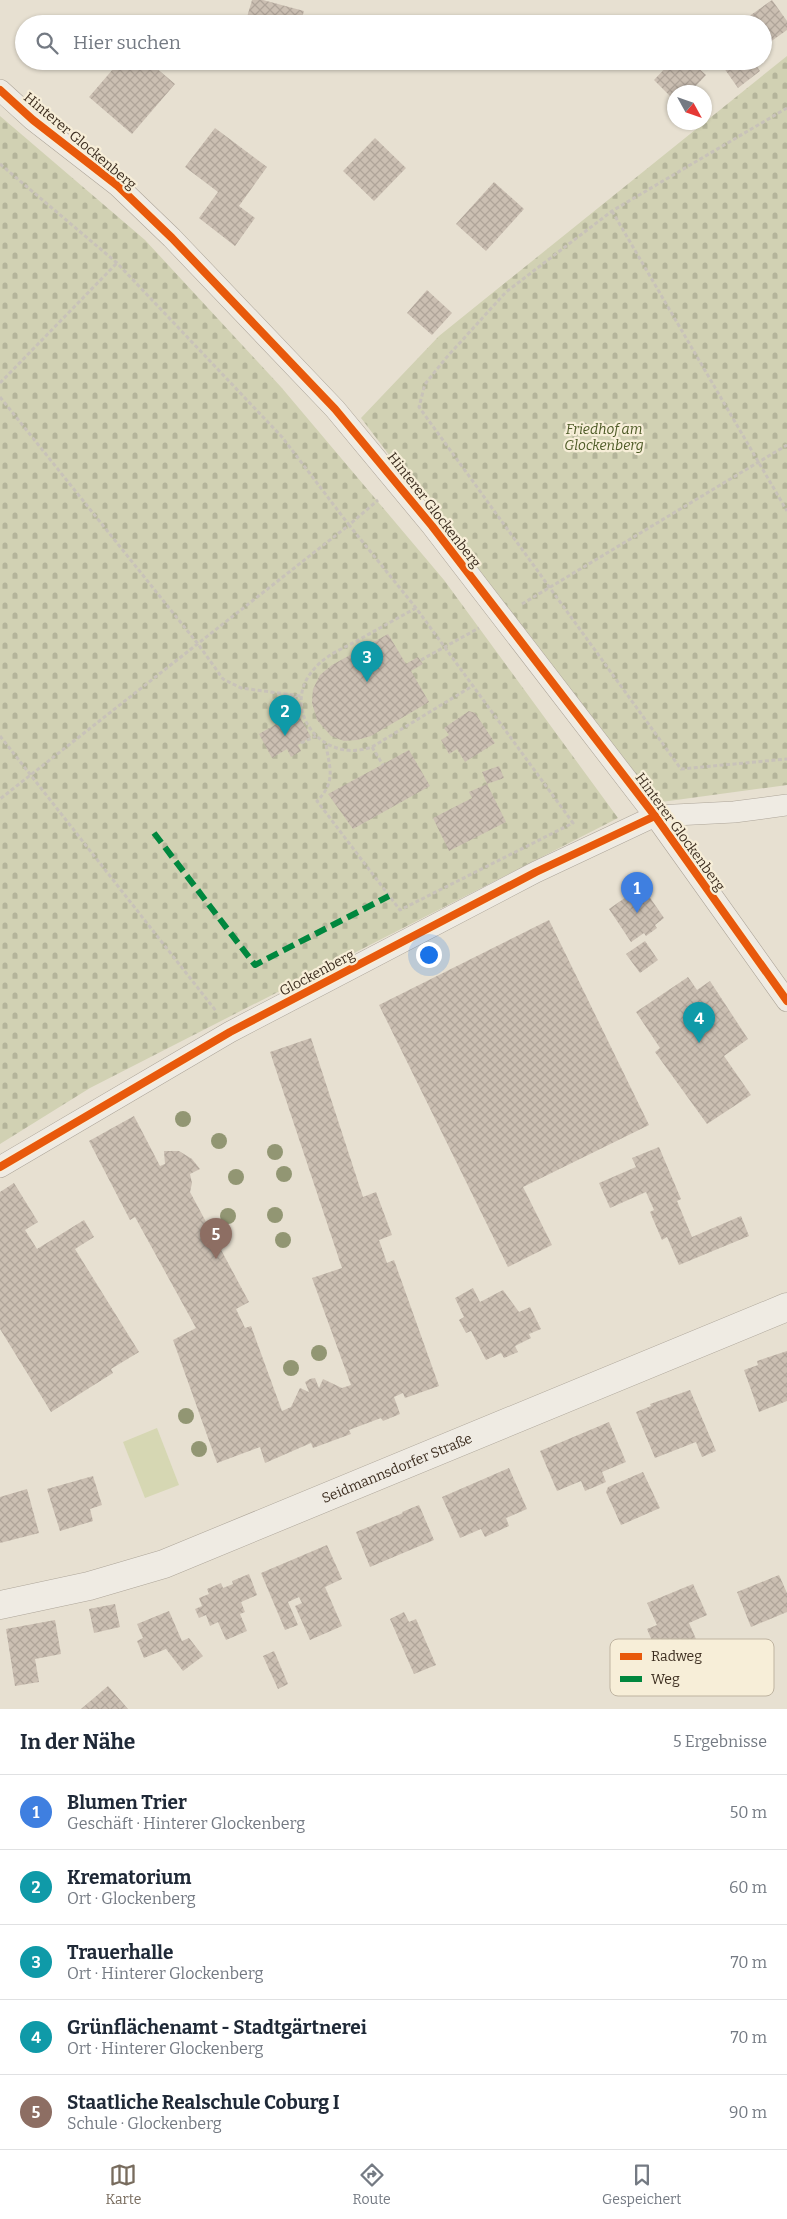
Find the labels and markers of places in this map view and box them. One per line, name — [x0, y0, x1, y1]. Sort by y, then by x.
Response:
pin: 3 — [351, 641, 383, 682]
pin: 2 — [269, 695, 301, 736]
pin: 1 — [621, 872, 653, 913]
pin: 4 — [683, 1002, 715, 1043]
pin: 5 — [200, 1218, 232, 1259]

